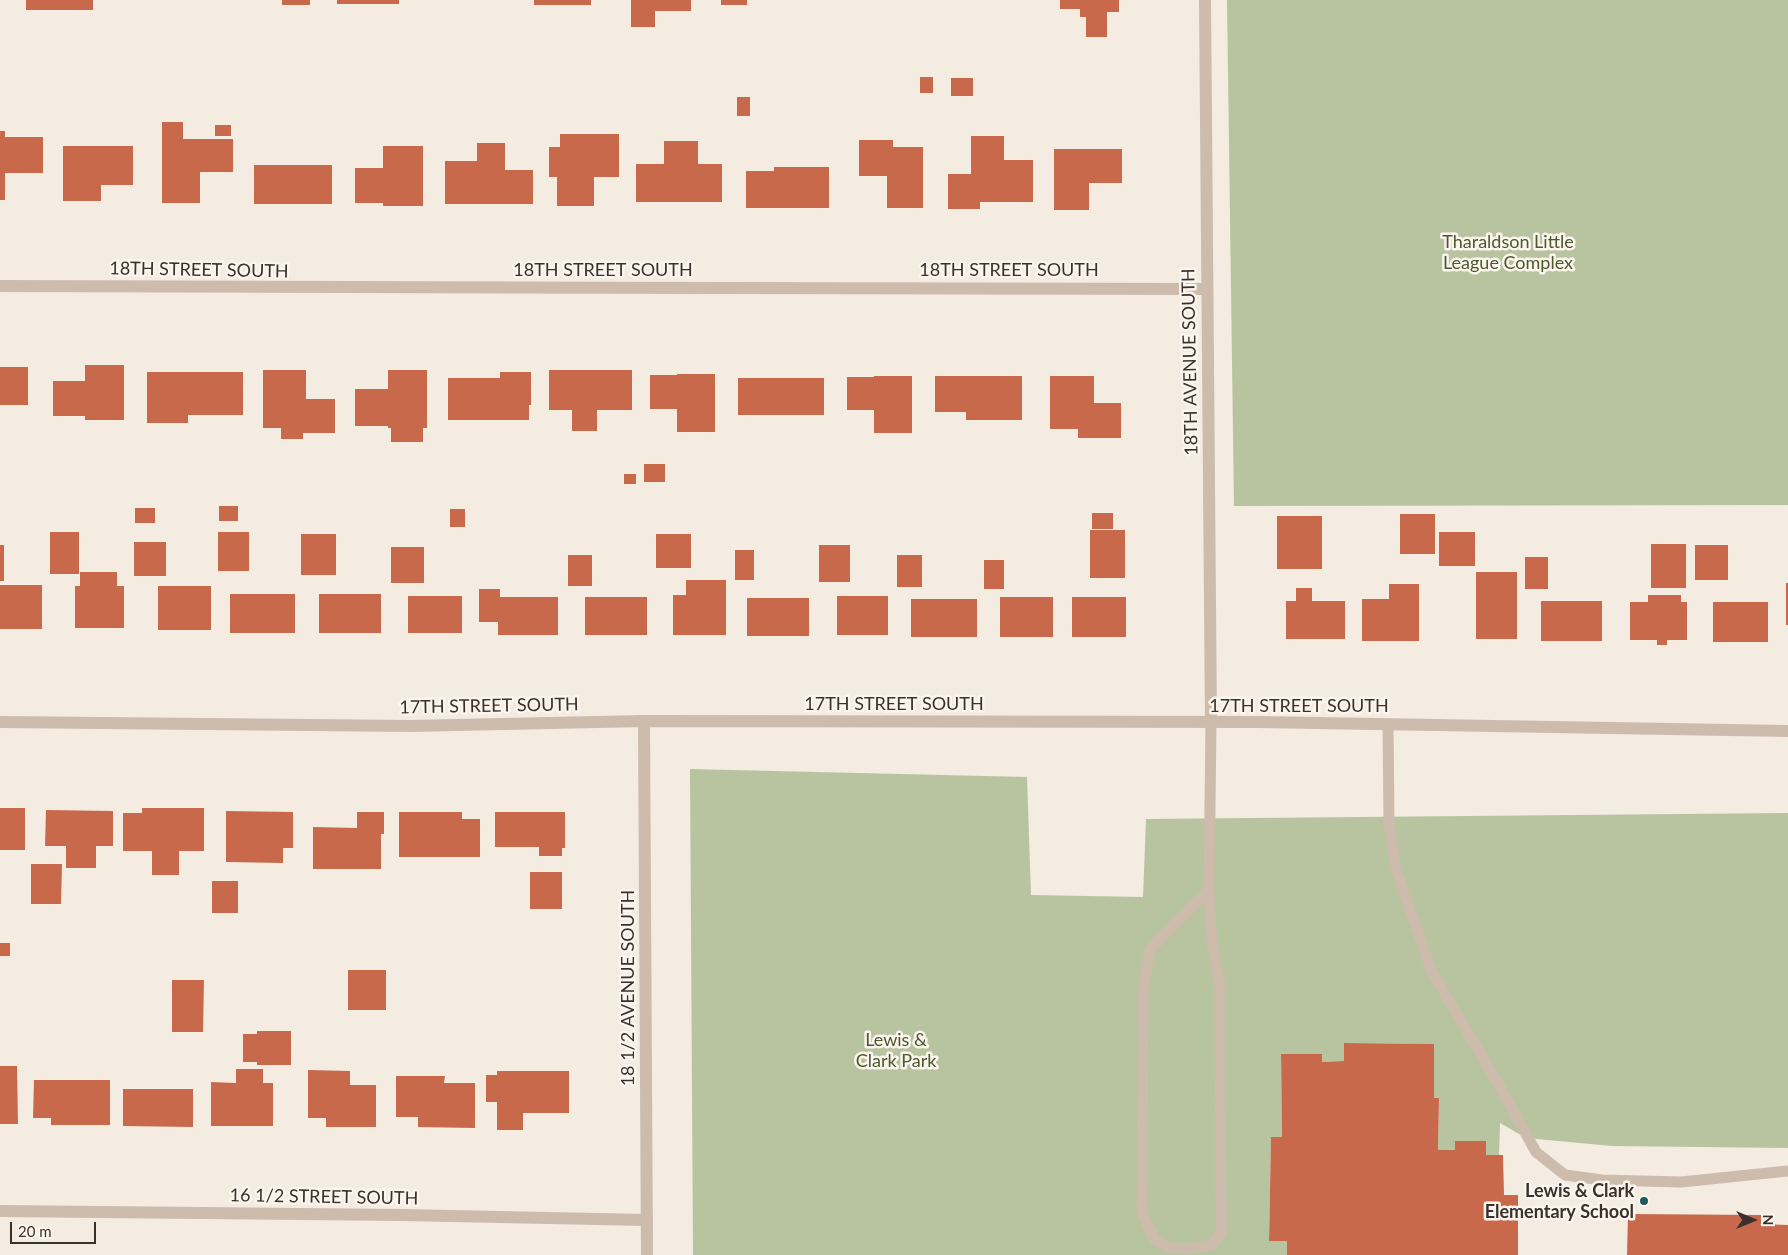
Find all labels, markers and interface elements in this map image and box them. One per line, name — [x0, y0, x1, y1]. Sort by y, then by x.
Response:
park label: Tharaldson Little League Complex — [1442, 231, 1574, 274]
street label: 18TH STREET SOUTH — [109, 258, 289, 282]
street label: 18TH STREET SOUTH — [513, 259, 693, 281]
street label: 18TH STREET SOUTH — [919, 259, 1099, 281]
street label: 18TH AVENUE SOUTH — [1178, 268, 1202, 456]
street label: 17TH STREET SOUTH — [804, 693, 984, 715]
street label: 17TH STREET SOUTH — [399, 694, 579, 718]
street label: 17TH STREET SOUTH — [1209, 695, 1389, 717]
street label: 18 1/2 AVENUE SOUTH — [617, 890, 639, 1086]
park label: Lewis & Clark Park — [856, 1029, 936, 1072]
place label: Lewis & Clark Elementary School — [1485, 1180, 1634, 1222]
street label: 16 1/2 STREET SOUTH — [230, 1185, 418, 1209]
marker: Lewis & Clark Elementary School — [1638, 1195, 1650, 1207]
north arrow — [1728, 1195, 1778, 1245]
scale bar — [12, 1212, 99, 1244]
text: N — [1760, 1215, 1777, 1225]
text: 20 m — [18, 1222, 52, 1240]

